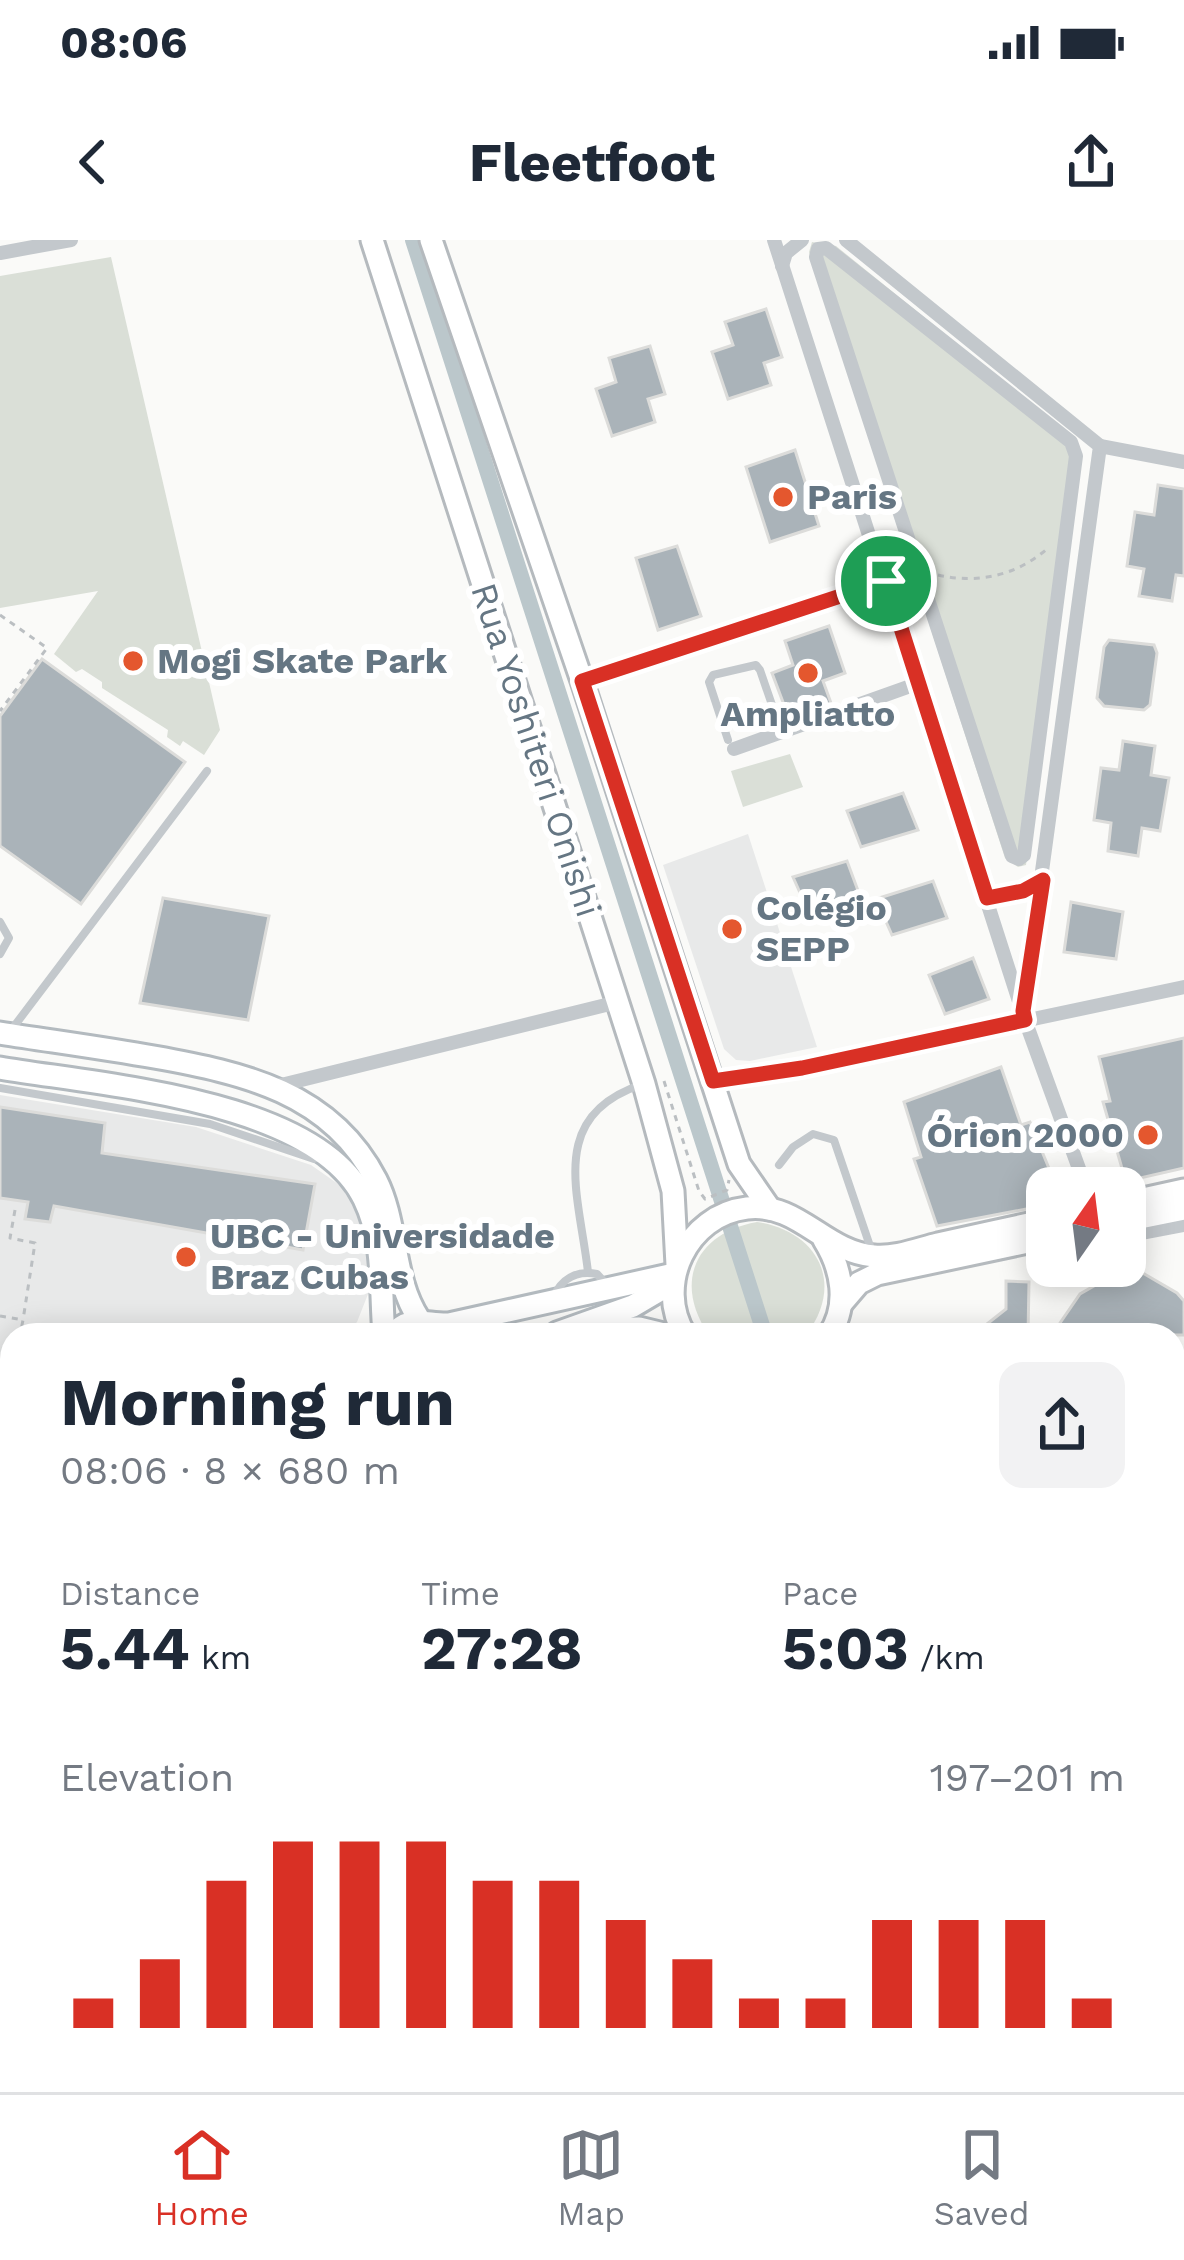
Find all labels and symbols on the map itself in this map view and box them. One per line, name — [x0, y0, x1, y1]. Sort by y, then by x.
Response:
place label: Paris — [807, 476, 897, 518]
marker: Paris — [770, 484, 796, 510]
pin — [835, 530, 937, 632]
street label: Rua Yoshiteri Onishi — [462, 578, 610, 922]
place label: Mogi Skate Park — [157, 640, 448, 682]
marker: Mogi Skate Park — [120, 648, 146, 674]
marker: Ampliatto — [795, 660, 821, 686]
place label: Ampliatto — [721, 693, 895, 735]
place label: Colégio SEPP — [756, 887, 887, 970]
marker: Colégio SEPP — [719, 916, 745, 942]
place label: Órion 2000 — [926, 1114, 1124, 1156]
marker: Órion 2000 — [1135, 1122, 1161, 1148]
north arrow — [1026, 1167, 1146, 1287]
place label: UBC - Universidade Braz Cubas — [210, 1215, 555, 1298]
marker: UBC - Universidade Braz Cubas — [173, 1244, 199, 1270]

